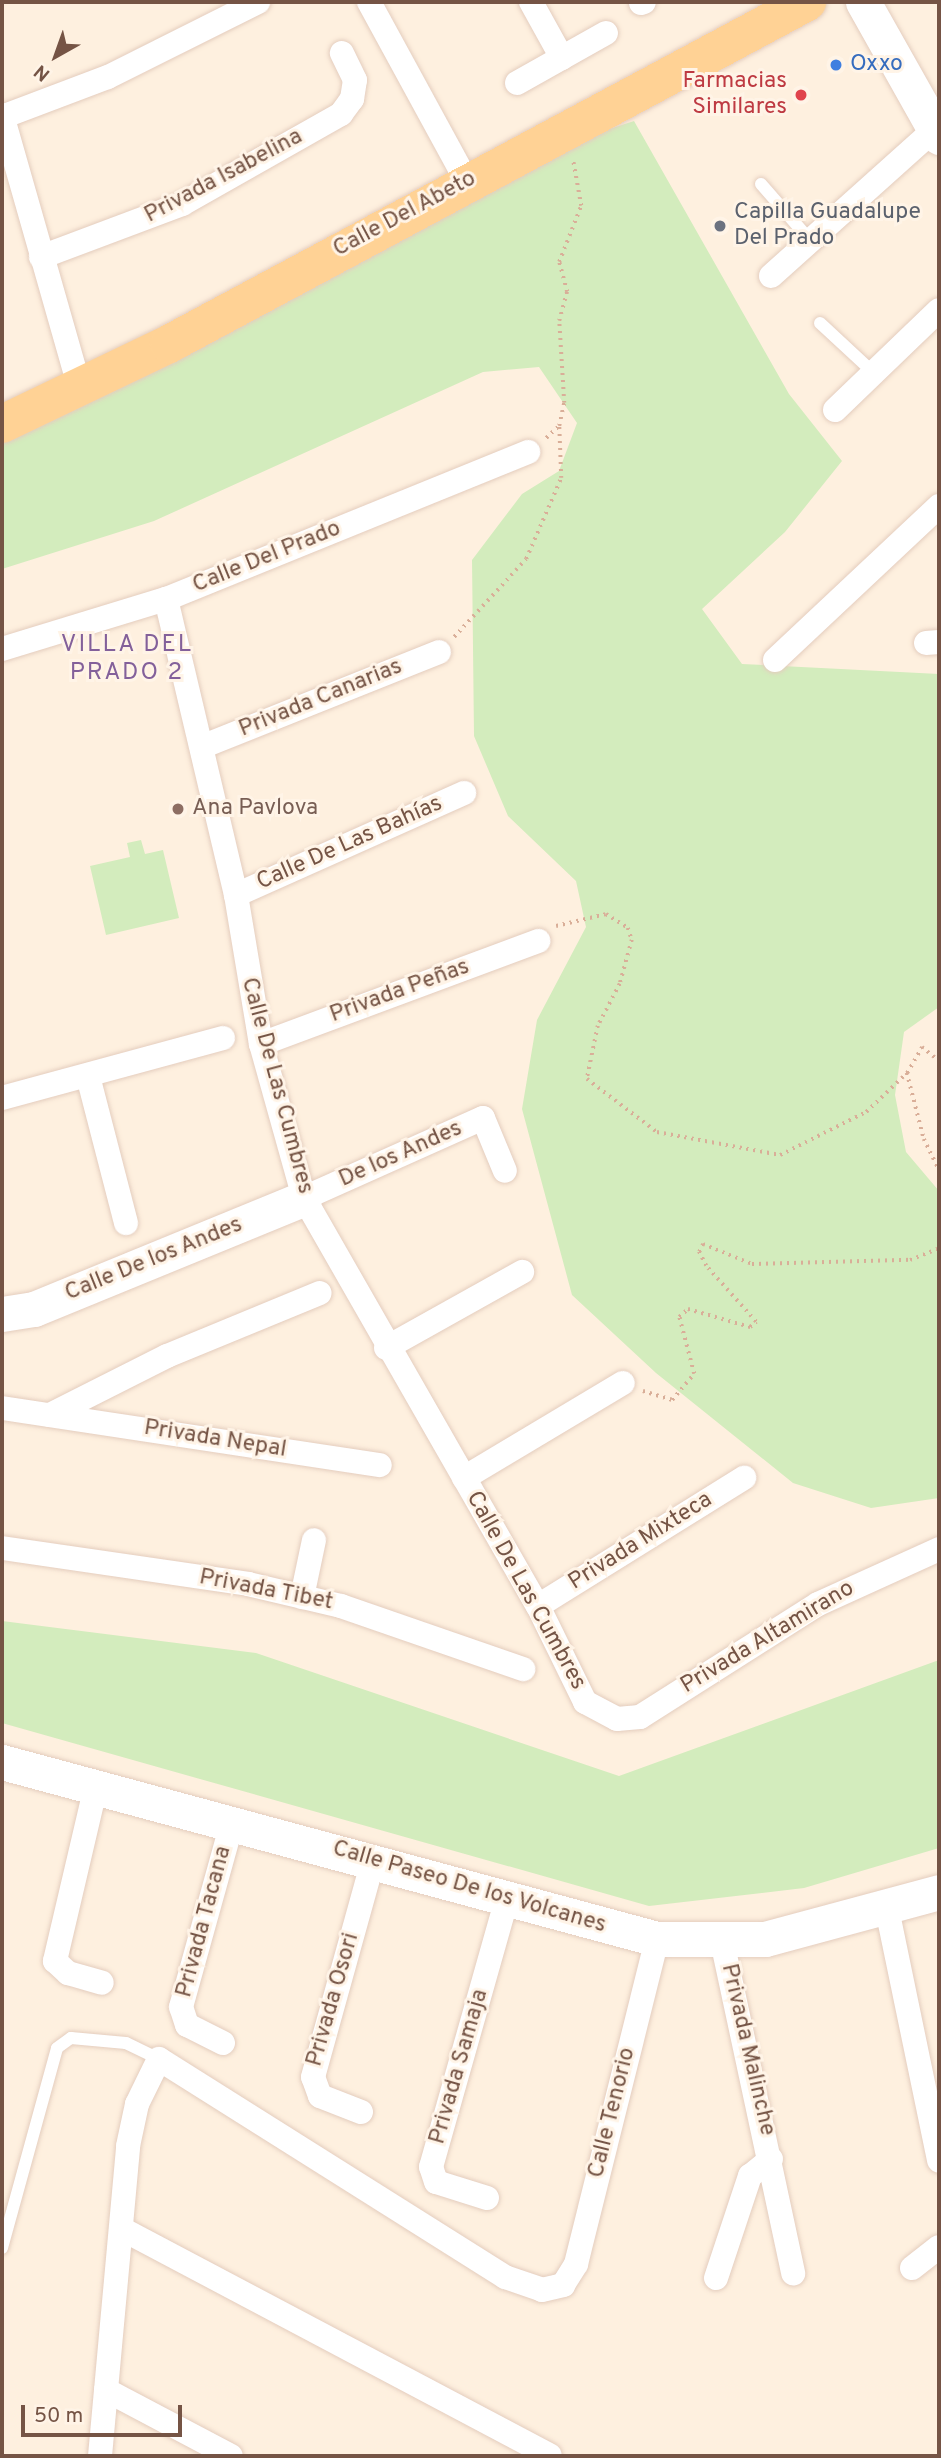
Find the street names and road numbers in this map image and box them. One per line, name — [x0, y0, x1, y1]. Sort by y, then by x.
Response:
street label: Privada Isabelina — [140, 124, 308, 230]
street label: Calle Del Abeto — [329, 166, 481, 264]
street label: Calle Del Prado — [189, 516, 345, 600]
street label: Privada Canarias — [235, 654, 407, 744]
street label: Calle De Las Bahías — [253, 791, 447, 897]
street label: Privada Peñas — [327, 954, 473, 1030]
street label: Calle De Las Cumbres — [234, 975, 318, 1197]
street label: De los Andes — [335, 1115, 467, 1195]
street label: Calle De los Andes — [61, 1212, 247, 1308]
street label: Privada Nepal — [142, 1415, 288, 1465]
street label: Calle De Las Cumbres — [459, 1487, 591, 1695]
street label: Privada Mixteca — [564, 1487, 718, 1597]
street label: Privada Tibet — [196, 1564, 336, 1618]
street label: Privada Altamirano — [676, 1575, 860, 1701]
street label: Calle Paseo De los Volcanes — [329, 1836, 609, 1940]
street label: Privada Tacana — [171, 1843, 239, 2001]
street label: Privada Osori — [302, 1930, 366, 2070]
street label: Privada Malinche — [714, 1961, 780, 2139]
street label: Privada Samaja — [425, 1986, 495, 2148]
street label: Calle Tenorio — [583, 2045, 643, 2181]

